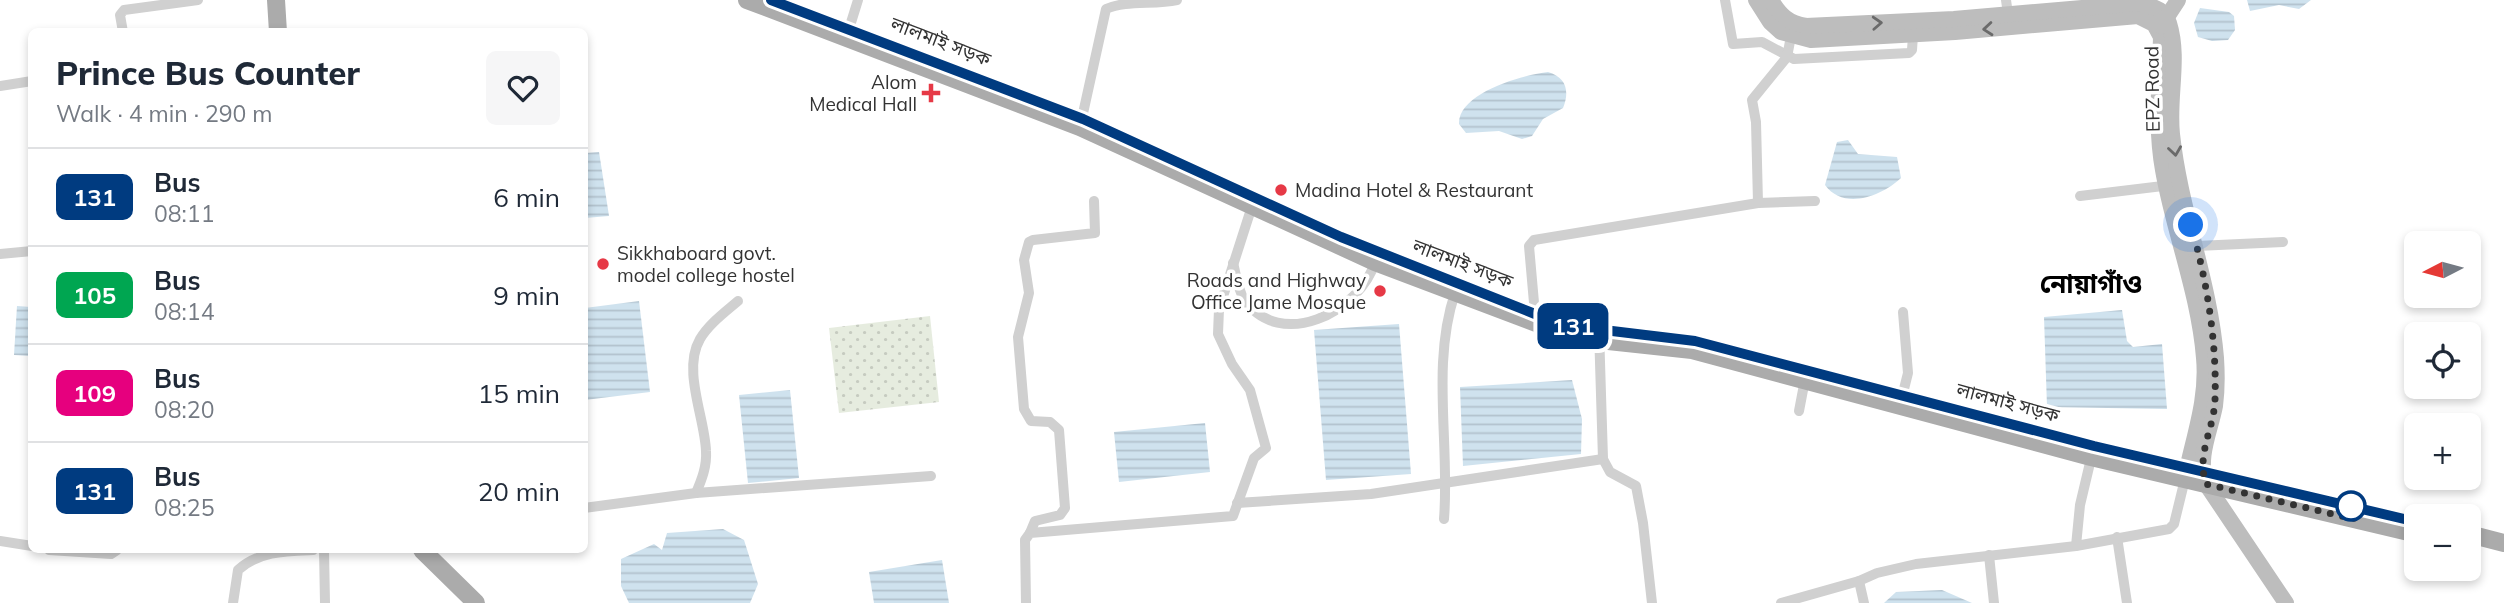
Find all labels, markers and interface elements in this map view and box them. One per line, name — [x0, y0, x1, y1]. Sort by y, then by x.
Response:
street label: লালমাই সড়ক — [887, 11, 995, 71]
one-way arrow — [1872, 16, 1883, 31]
one-way arrow — [1983, 22, 1994, 37]
street label: EPZ Road — [2139, 46, 2165, 132]
button: heart — [486, 51, 560, 125]
text: Prince Bus Counter — [56, 52, 360, 93]
place label: Alom Medical Hall — [809, 70, 917, 116]
marker: Alom Medical Hall — [923, 85, 939, 101]
text: Walk · 4 min · 290 m — [56, 99, 273, 128]
one-way arrow — [2167, 145, 2182, 157]
text: Bus — [154, 166, 200, 199]
place label: Madina Hotel & Restaurant — [1295, 178, 1533, 202]
text: 6 min — [493, 181, 560, 214]
text: 131 — [73, 182, 116, 212]
marker: Madina Hotel & Restaurant — [1273, 182, 1289, 198]
text: 08:11 — [154, 199, 214, 228]
your location — [2173, 207, 2208, 242]
north arrow — [2404, 231, 2482, 308]
map controls — [2404, 231, 2481, 581]
street label: লালমাই সড়ক — [1409, 233, 1517, 293]
place label: Sikkhaboard govt. model college hostel — [617, 241, 795, 287]
marker: Sikkhaboard govt. model college hostel — [595, 256, 611, 272]
text: Bus — [154, 264, 200, 297]
district label: নোয়াগাঁও — [2040, 267, 2142, 300]
place label: Roads and Highway Office Jame Mosque — [1187, 268, 1366, 314]
text: 9 min — [493, 279, 560, 312]
text: 105 — [73, 280, 116, 310]
marker: Roads and Highway Office Jame Mosque — [1372, 283, 1388, 299]
text: 08:14 — [154, 297, 214, 326]
line badge: 131 — [1533, 303, 1613, 349]
text: 131 — [1551, 311, 1595, 341]
button: locate — [2404, 322, 2481, 399]
text: Bus — [154, 362, 200, 395]
text: 15 min — [478, 377, 560, 410]
street label: লালমাই সড়ক — [1953, 377, 2063, 427]
text: 109 — [73, 378, 116, 408]
text: 08:20 — [154, 395, 214, 424]
button: + — [2404, 413, 2481, 490]
text: Bus — [154, 460, 200, 493]
text: 20 min — [478, 475, 560, 508]
text: 131 — [73, 476, 116, 506]
unlabelled marker — [2336, 491, 2366, 521]
text: 08:25 — [154, 493, 214, 522]
button: − — [2404, 504, 2481, 581]

